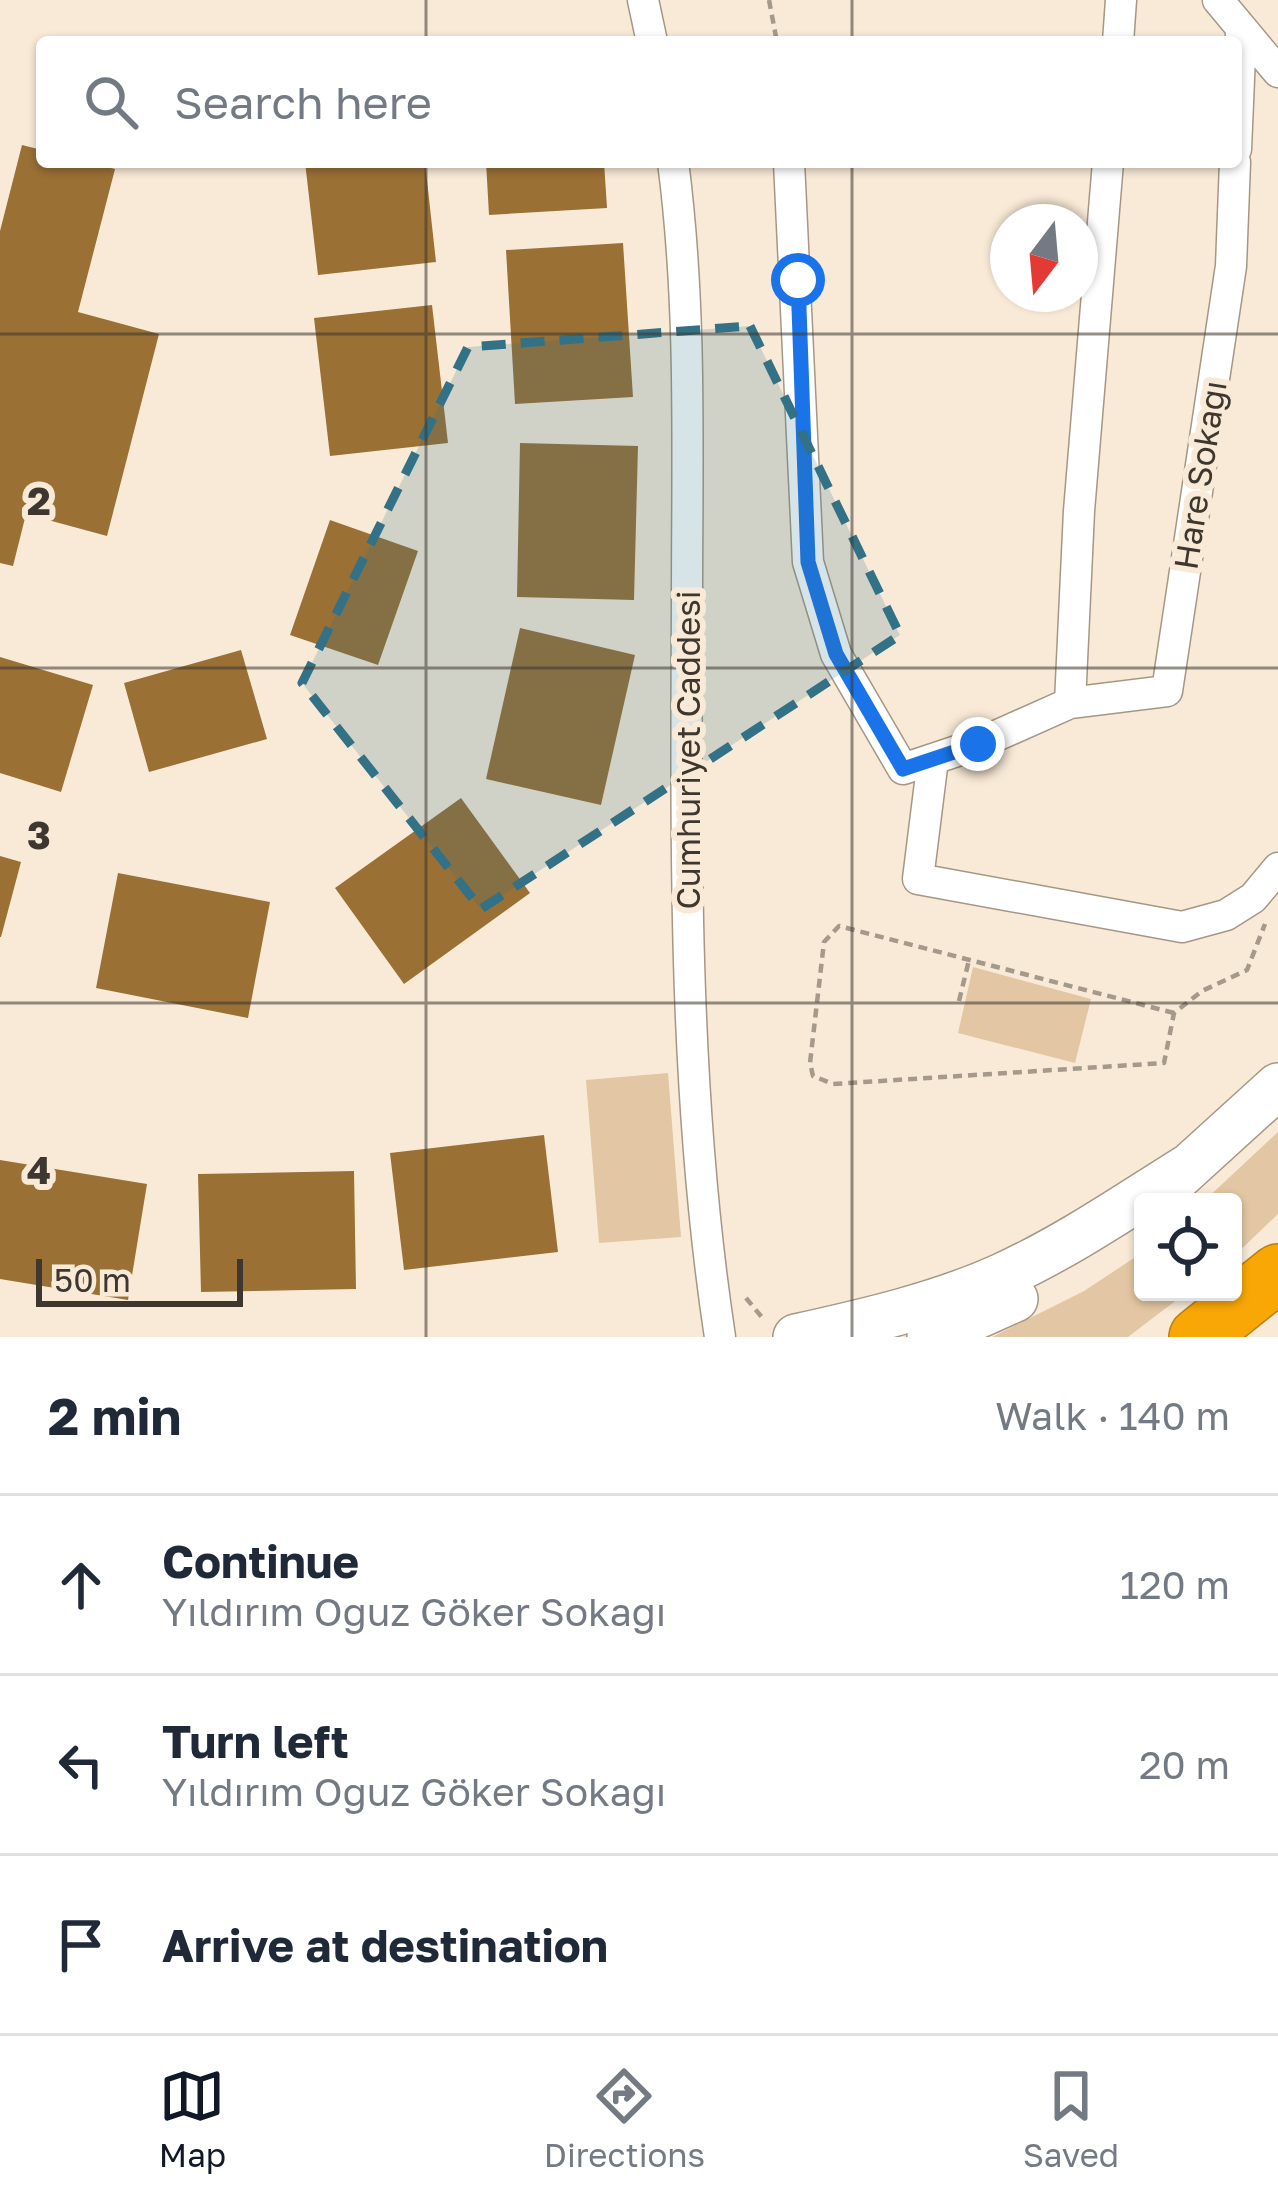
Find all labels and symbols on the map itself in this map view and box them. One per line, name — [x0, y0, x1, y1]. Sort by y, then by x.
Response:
north arrow — [990, 204, 1098, 312]
route start — [771, 253, 825, 307]
street label: Hare Sokağı — [1165, 378, 1234, 572]
text: 2 — [27, 477, 51, 524]
street label: Cumhuriyet Caddesi — [668, 590, 707, 910]
route end — [951, 717, 1005, 771]
text: 3 — [27, 811, 51, 858]
text: 4 — [27, 1146, 51, 1193]
scale bar — [36, 1253, 243, 1306]

